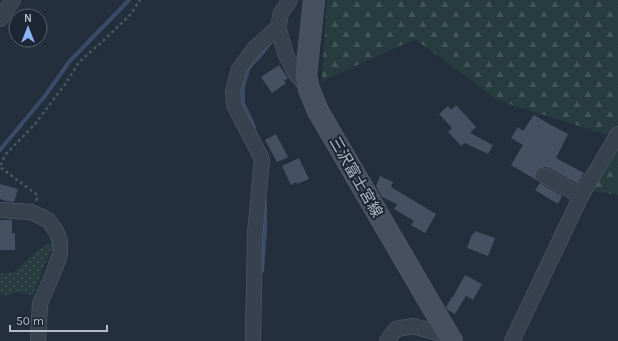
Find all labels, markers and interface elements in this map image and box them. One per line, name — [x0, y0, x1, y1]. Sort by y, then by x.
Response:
north arrow — [8, 8, 48, 48]
text: N — [24, 12, 32, 25]
street label: 三沢富士宮線 — [326, 134, 386, 220]
scale bar — [10, 307, 107, 333]
text: 50 m — [16, 314, 44, 328]

